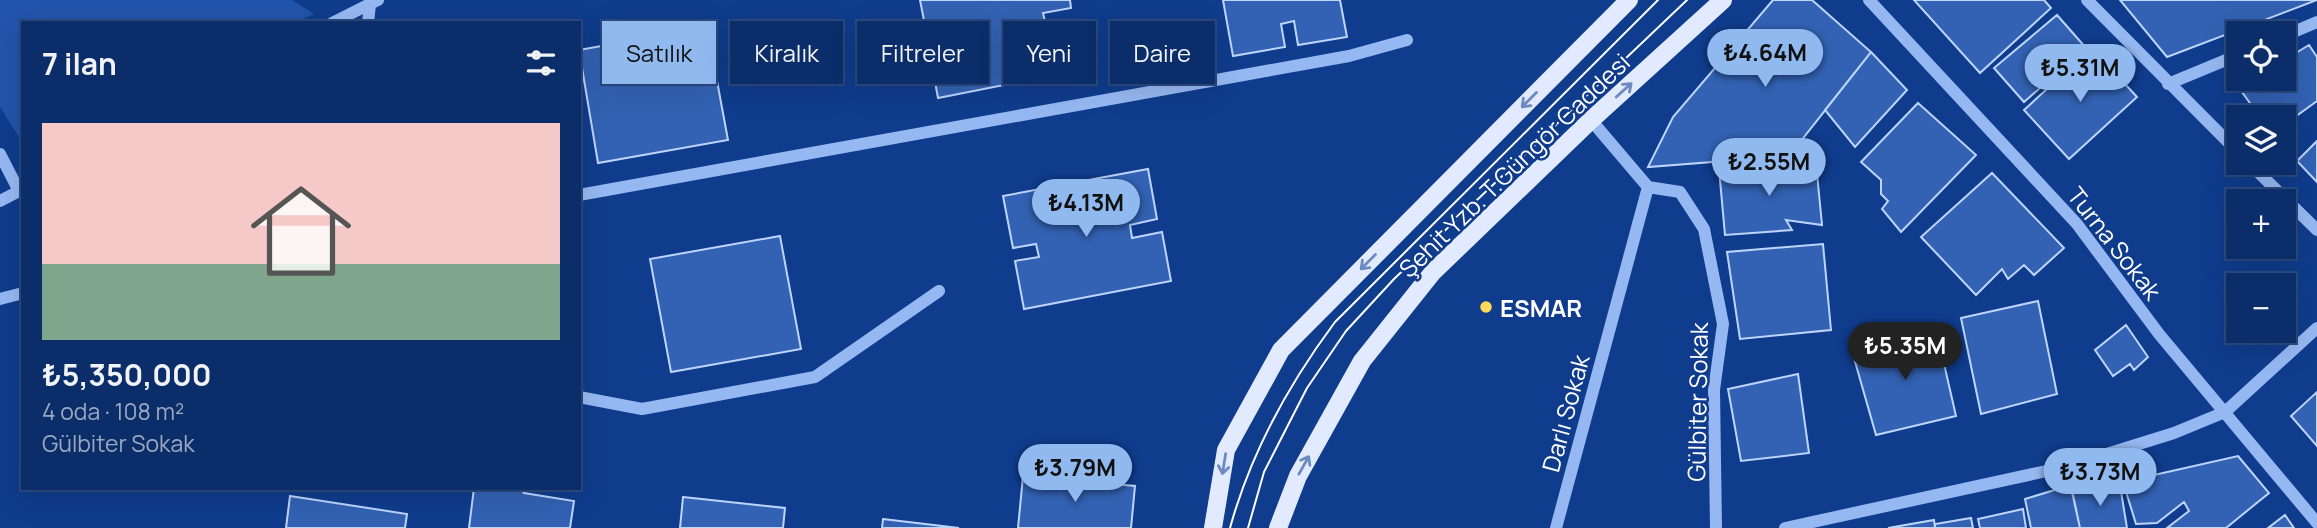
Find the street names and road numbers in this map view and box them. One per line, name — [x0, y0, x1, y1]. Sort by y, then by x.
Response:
street label: Şehit Yzb. T.Güngör Caddesi — [1391, 46, 1637, 284]
street label: Turna Sokak — [2061, 180, 2170, 307]
street label: Gülbiter Sokak — [1679, 321, 1715, 482]
street label: Darlı Sokak — [1534, 350, 1597, 475]

